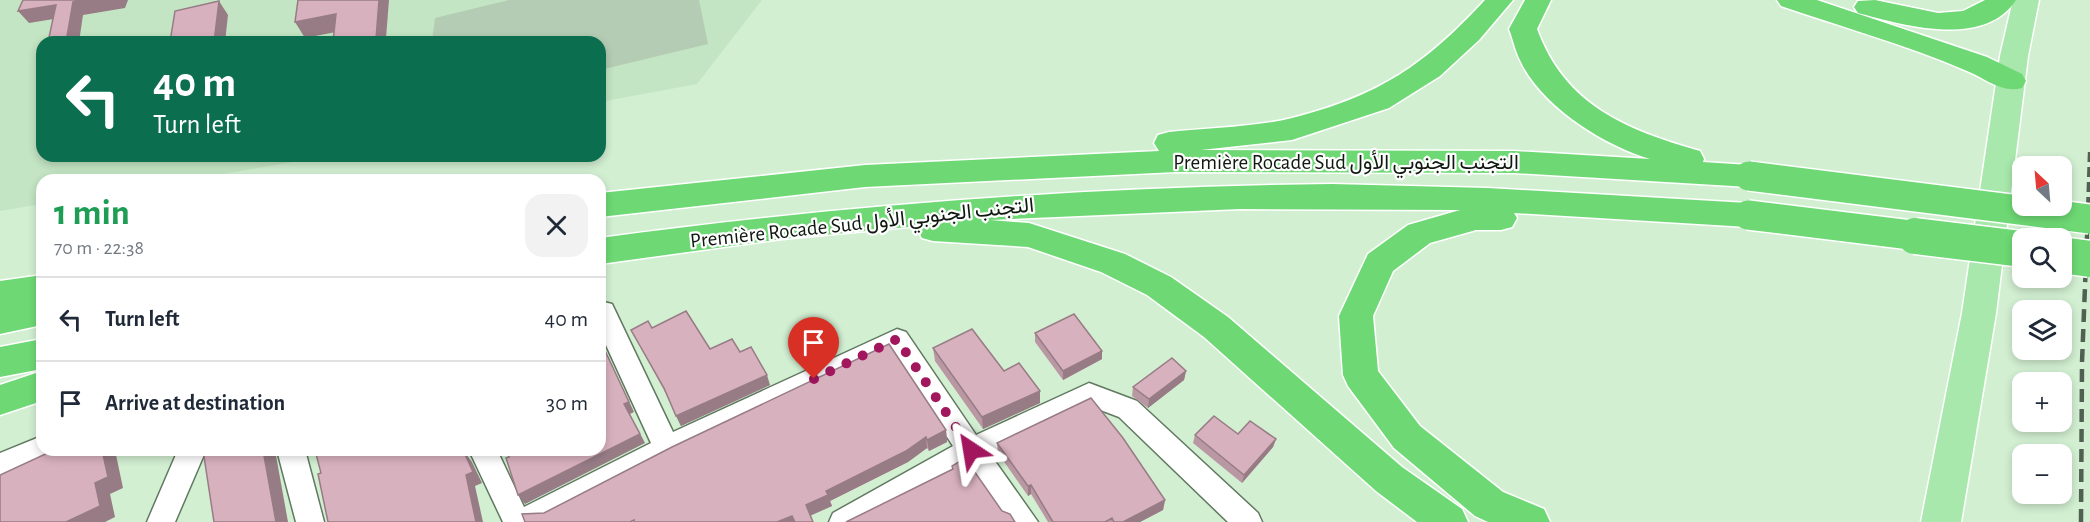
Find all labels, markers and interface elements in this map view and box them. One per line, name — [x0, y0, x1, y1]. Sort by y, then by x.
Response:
icon: left — [54, 60, 132, 138]
text: 40 m — [153, 62, 236, 104]
text: Turn left — [153, 111, 241, 138]
street label: Première Rocade Sud التجنب الجنوبي الأول — [1173, 150, 1519, 179]
north arrow — [2012, 156, 2072, 216]
map controls — [2012, 156, 2072, 504]
street label: Première Rocade Sud التجنب الجنوبي الأول — [689, 193, 1036, 257]
button: close — [525, 194, 588, 257]
text: 1 min — [54, 195, 130, 231]
button: search — [2012, 228, 2072, 288]
text: 70 m · 22:38 — [54, 238, 144, 258]
button: layers — [2012, 300, 2072, 360]
icon: left — [54, 303, 87, 336]
text: Turn left — [105, 308, 179, 330]
text: 40 m — [545, 308, 588, 330]
pin — [788, 317, 839, 379]
icon: arrive — [797, 326, 830, 359]
button: + — [2012, 372, 2072, 432]
icon: arrive — [54, 387, 87, 420]
text: Arrive at destination — [105, 392, 285, 414]
text: 30 m — [546, 392, 588, 414]
position arrow — [939, 418, 1003, 482]
button: − — [2012, 444, 2072, 504]

